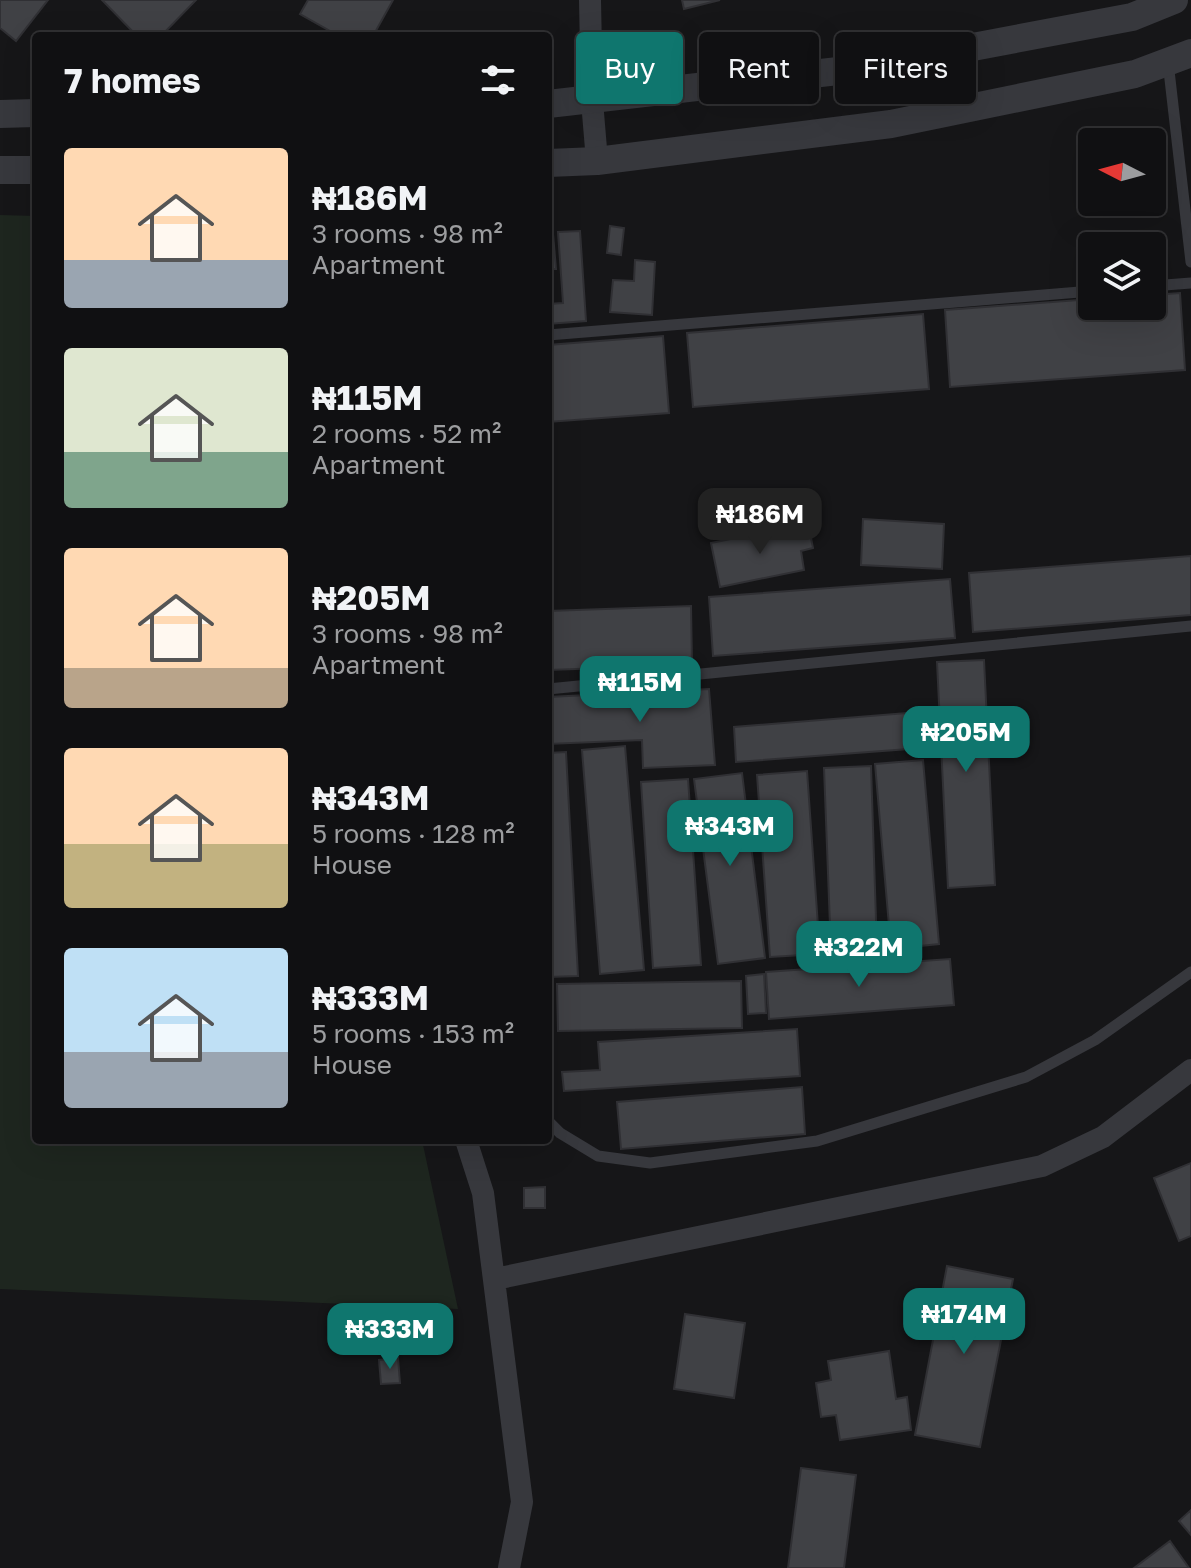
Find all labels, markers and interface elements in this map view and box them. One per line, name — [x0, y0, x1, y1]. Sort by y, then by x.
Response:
chip: Buy — [576, 32, 683, 104]
chip: Rent — [699, 32, 819, 104]
chip: Filters — [835, 32, 976, 104]
icon: filters — [476, 58, 520, 102]
text: 7 homes — [64, 60, 201, 100]
north arrow — [1078, 128, 1166, 216]
map controls — [1078, 128, 1166, 320]
text: ₦186M — [312, 177, 428, 217]
icon: home — [128, 180, 224, 276]
text: 3 rooms · 98 m² — [312, 218, 503, 249]
button: layers — [1078, 232, 1166, 320]
text: Apartment — [312, 249, 445, 280]
text: ₦115M — [312, 377, 423, 417]
icon: home — [128, 380, 224, 476]
text: 2 rooms · 52 m² — [312, 418, 501, 449]
text: Apartment — [312, 449, 445, 480]
pin: ₦186M — [704, 488, 816, 556]
text: ₦186M — [716, 498, 804, 529]
text: ₦205M — [312, 577, 430, 617]
icon: home — [128, 580, 224, 676]
text: 3 rooms · 98 m² — [312, 618, 503, 649]
text: Apartment — [312, 649, 445, 680]
pin: ₦115M — [584, 656, 696, 724]
text: ₦115M — [598, 666, 682, 697]
pin: ₦205M — [910, 706, 1022, 774]
text: ₦205M — [921, 716, 1011, 747]
text: ₦343M — [312, 777, 430, 817]
icon: home — [128, 780, 224, 876]
pin: ₦343M — [674, 800, 786, 868]
text: ₦343M — [685, 810, 775, 841]
text: 5 rooms · 128 m² — [312, 818, 515, 849]
text: House — [312, 849, 392, 880]
pin: ₦322M — [803, 921, 915, 989]
text: ₦322M — [814, 931, 904, 962]
text: ₦333M — [312, 977, 429, 1017]
icon: home — [128, 980, 224, 1076]
text: 5 rooms · 153 m² — [312, 1018, 514, 1049]
text: House — [312, 1049, 392, 1080]
pin: ₦174M — [908, 1288, 1020, 1356]
text: ₦174M — [921, 1298, 1007, 1329]
pin: ₦333M — [334, 1303, 446, 1371]
text: ₦333M — [345, 1313, 435, 1344]

